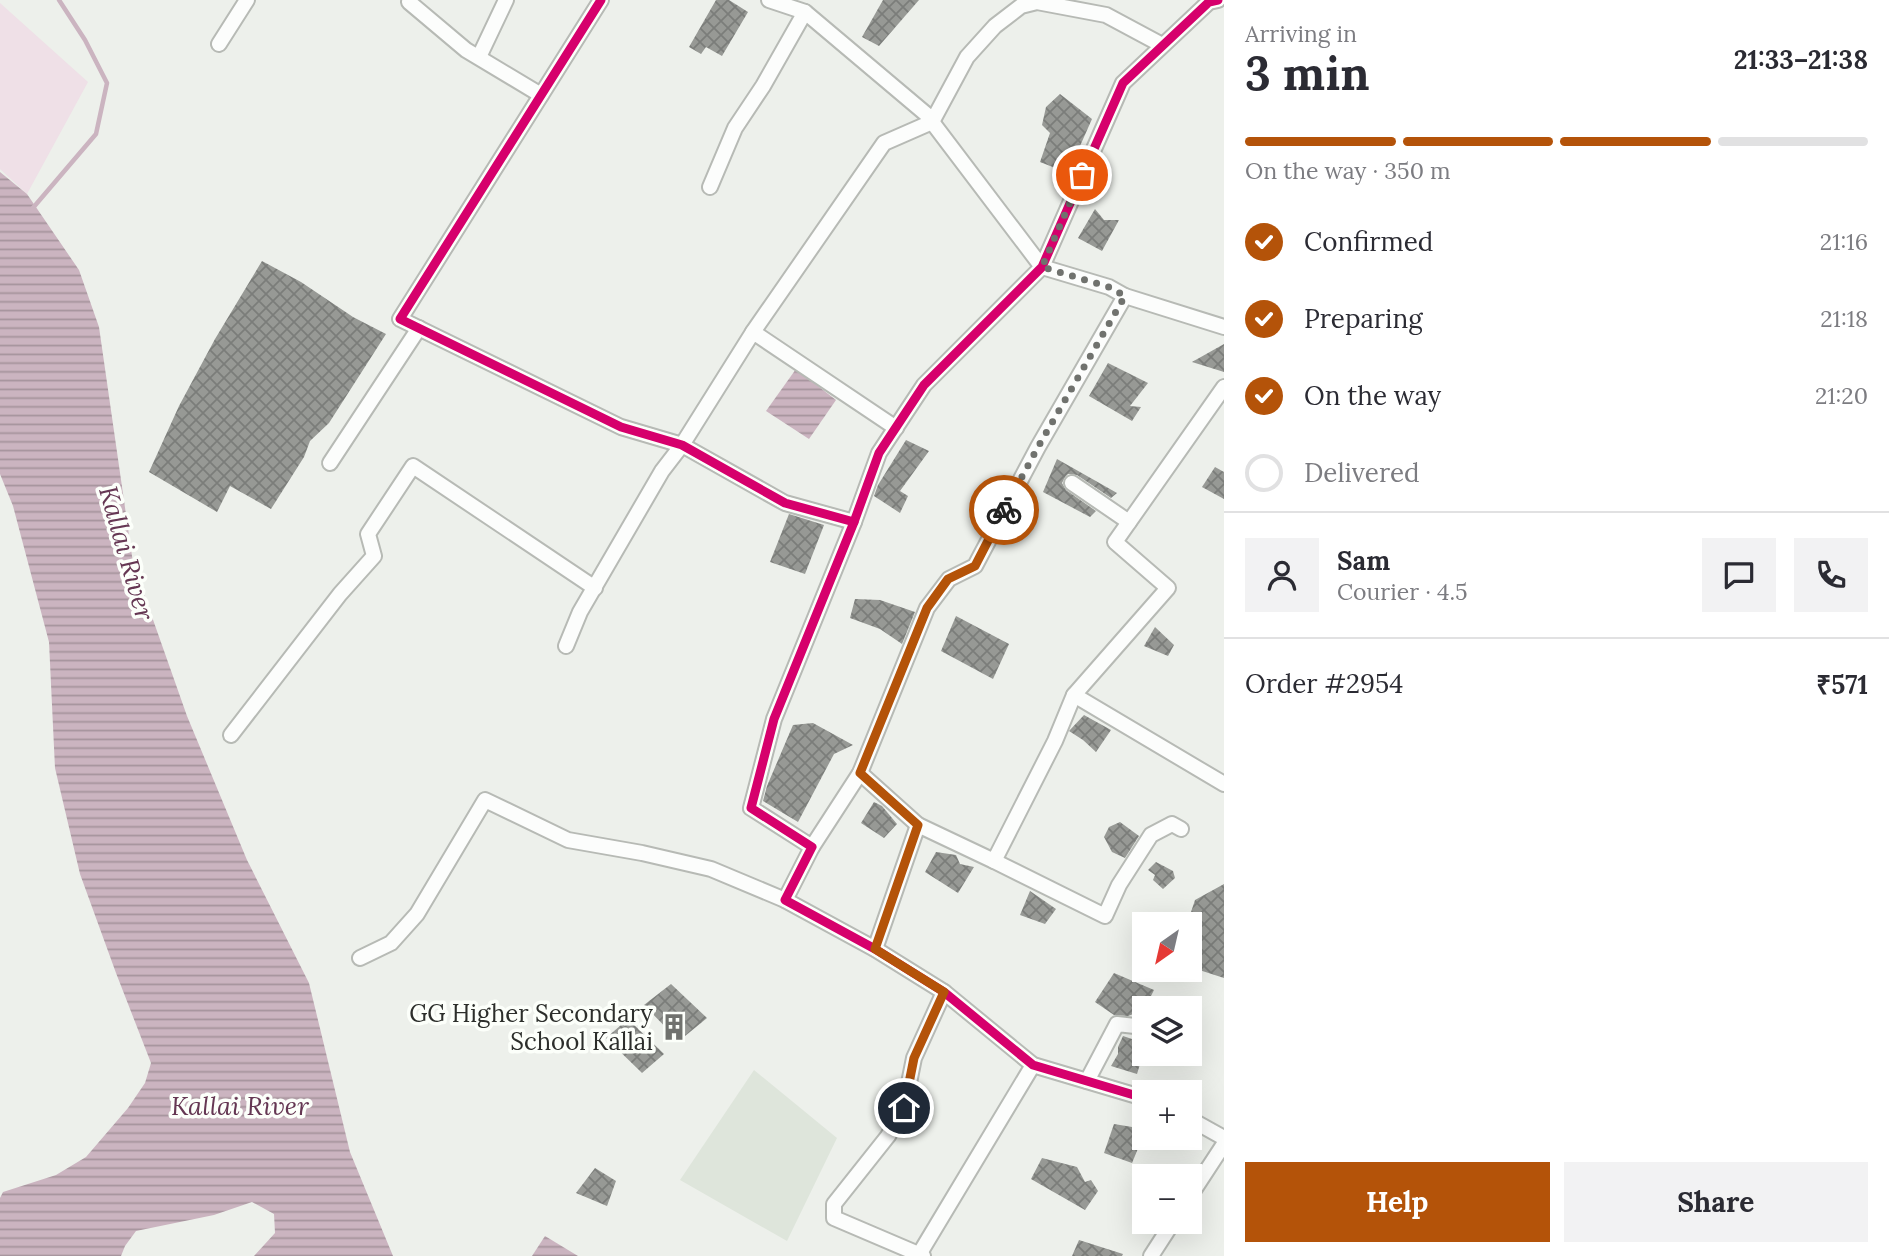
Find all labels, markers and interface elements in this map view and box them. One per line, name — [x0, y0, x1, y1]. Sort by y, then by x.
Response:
text: Arriving in — [1245, 19, 1357, 48]
text: 21:33–21:38 — [1734, 43, 1868, 76]
text: 3 min — [1245, 44, 1370, 103]
pin — [1052, 145, 1112, 205]
icon: bag — [1063, 156, 1101, 194]
text: On the way · 350 m — [1245, 156, 1451, 185]
icon: check — [1245, 223, 1283, 261]
text: Confirmed — [1304, 225, 1433, 258]
text: 21:16 — [1820, 227, 1868, 256]
icon: check — [1245, 300, 1283, 338]
text: Preparing — [1304, 302, 1423, 335]
text: 21:18 — [1820, 304, 1868, 333]
icon: check — [1245, 377, 1283, 415]
text: On the way — [1304, 379, 1441, 412]
text: 21:20 — [1815, 381, 1868, 410]
text: Delivered — [1304, 456, 1420, 489]
courier — [969, 475, 1039, 545]
water label: Kallai River — [92, 482, 162, 624]
icon: bike — [985, 491, 1023, 529]
button: person — [1245, 538, 1319, 612]
button: chat — [1702, 538, 1776, 612]
button: phone — [1794, 538, 1868, 612]
text: Sam — [1337, 544, 1390, 577]
text: Courier · 4.5 — [1337, 577, 1468, 606]
text: Order #2954 — [1245, 667, 1403, 700]
text: ₹571 — [1816, 668, 1868, 701]
north arrow — [1132, 912, 1202, 982]
map controls — [1132, 912, 1202, 1234]
button: layers — [1132, 996, 1202, 1066]
place label: GG Higher Secondary School Kallai — [409, 998, 653, 1057]
building icon: GG Higher Secondary School Kallai — [659, 1012, 689, 1042]
pin — [874, 1078, 934, 1138]
button: + — [1132, 1080, 1202, 1150]
water label: Kallai River — [171, 1089, 309, 1122]
icon: home — [885, 1089, 923, 1127]
button: Help — [1245, 1162, 1550, 1242]
button: Share — [1564, 1162, 1868, 1242]
button: − — [1132, 1164, 1202, 1234]

